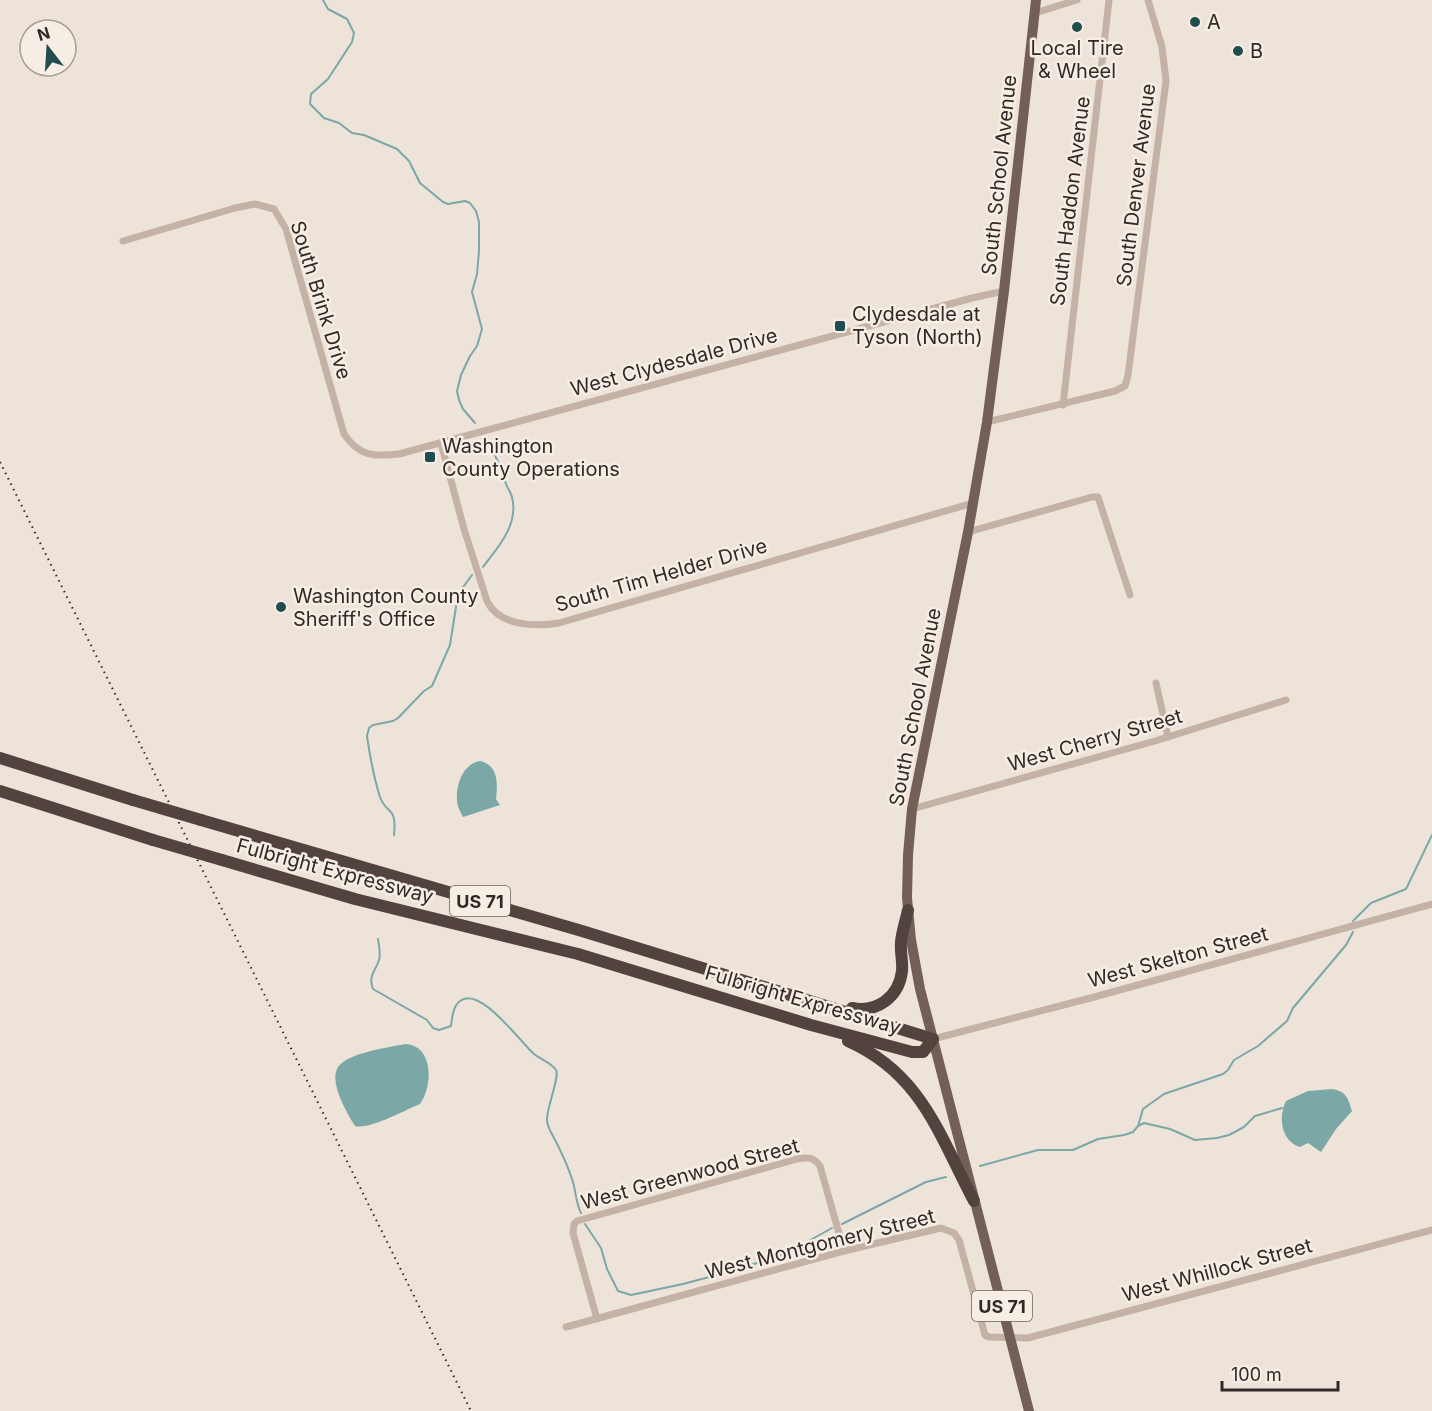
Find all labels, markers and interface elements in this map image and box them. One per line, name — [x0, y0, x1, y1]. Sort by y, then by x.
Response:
place label: A — [1207, 10, 1221, 34]
marker: A — [1188, 15, 1202, 29]
north arrow — [18, 18, 78, 78]
marker: Local Tire & Wheel — [1070, 20, 1084, 34]
text: N — [35, 22, 52, 45]
place label: Local Tire & Wheel — [1030, 36, 1124, 83]
place label: B — [1250, 39, 1263, 63]
marker: B — [1231, 44, 1245, 58]
street label: South School Avenue — [977, 74, 1021, 276]
street label: South Denver Avenue — [1112, 82, 1160, 288]
street label: South Haddon Avenue — [1045, 95, 1095, 307]
street label: South Brink Drive — [285, 218, 357, 382]
place label: Clydesdale at Tyson (North) — [852, 302, 983, 349]
marker: Clydesdale at Tyson (North) — [833, 319, 847, 333]
street label: West Clydesdale Drive — [568, 323, 780, 401]
place label: Washington County Operations — [442, 434, 620, 481]
marker: Washington County Operations — [423, 450, 437, 464]
street label: South Tim Helder Drive — [552, 533, 770, 617]
place label: Washington County Sheriff's Office — [293, 584, 478, 631]
marker: Washington County Sheriff's Office — [274, 600, 288, 614]
street label: South School Avenue — [884, 606, 946, 808]
street label: West Cherry Street — [1005, 704, 1185, 776]
street label: Fulbright Expressway — [234, 833, 436, 909]
road number: US 71 — [450, 886, 510, 916]
street label: West Skelton Street — [1085, 921, 1271, 993]
street label: Fulbright Expressway — [702, 961, 904, 1039]
street label: West Greenwood Street — [578, 1133, 802, 1215]
street label: West Montgomery Street — [703, 1204, 938, 1284]
street label: West Whillock Street — [1119, 1233, 1315, 1307]
road number: US 71 — [972, 1291, 1032, 1321]
scale bar — [1222, 1354, 1338, 1392]
text: 100 m — [1231, 1364, 1282, 1385]

